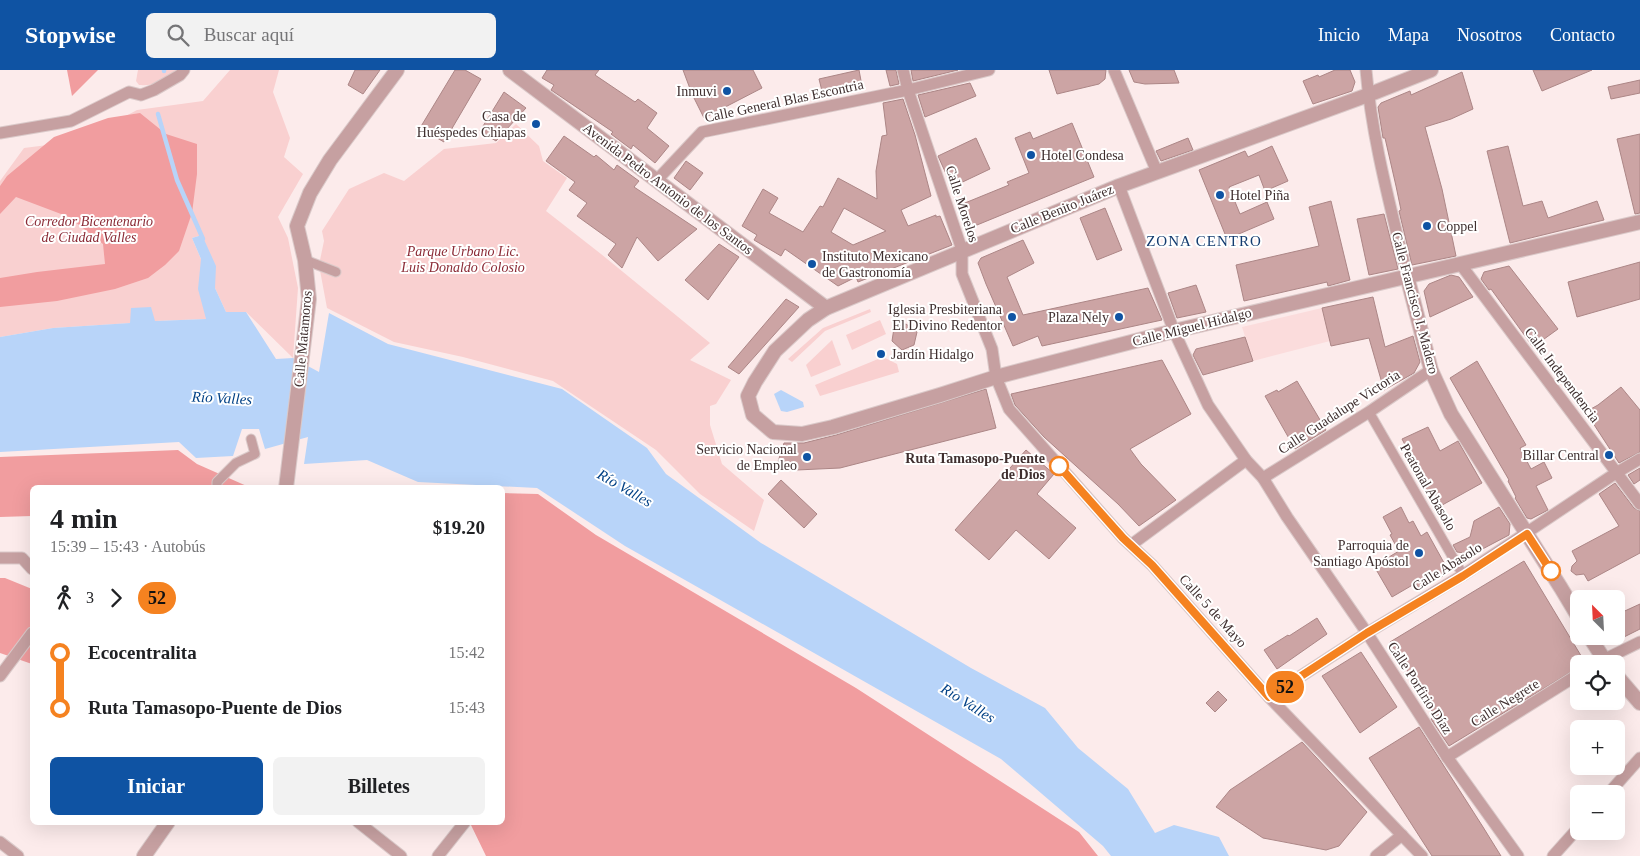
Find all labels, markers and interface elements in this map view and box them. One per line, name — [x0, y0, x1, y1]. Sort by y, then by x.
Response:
search box — [146, 13, 496, 58]
icon: search — [164, 21, 192, 49]
text: Stopwise — [25, 22, 116, 48]
text: Buscar aquí — [204, 24, 294, 45]
text: Inicio — [1318, 25, 1360, 45]
text: Mapa — [1388, 25, 1429, 45]
text: Nosotros — [1457, 25, 1522, 45]
text: Contacto — [1550, 25, 1615, 45]
street label: Calle General Blas Escontria — [703, 77, 866, 125]
place label: Inmuvi — [677, 84, 717, 99]
marker: Inmuvi — [721, 85, 733, 97]
place label: Casa de Huéspedes Chiapas — [417, 109, 526, 140]
marker: Casa de Huéspedes Chiapas — [530, 118, 542, 130]
street label: Avenida Pedro Antonio de los Santos — [580, 120, 756, 258]
place label: Hotel Condesa — [1041, 148, 1125, 163]
marker: Hotel Condesa — [1025, 149, 1037, 161]
street label: Calle Morelos — [943, 164, 981, 244]
street label: Calle Benito Juárez — [1008, 182, 1116, 236]
place label: Hotel Piña — [1230, 188, 1290, 203]
marker: Hotel Piña — [1214, 189, 1226, 201]
park label: Corredor Bicentenario de Ciudad Valles — [25, 214, 153, 245]
place label: Coppel — [1437, 219, 1478, 234]
marker: Coppel — [1421, 220, 1433, 232]
street label: Calle Francisco I. Madero — [1389, 230, 1441, 376]
district label: ZONA CENTRO — [1146, 233, 1262, 249]
park label: Parque Urbano Lic. Luis Donaldo Colosio — [400, 244, 525, 275]
place label: Instituto Mexicano de Gastronomía — [822, 249, 928, 280]
marker: Instituto Mexicano de Gastronomía — [806, 258, 818, 270]
street label: Calle Matamoros — [291, 290, 315, 388]
place label: Iglesia Presbiteriana El Divino Redentor — [888, 302, 1003, 333]
street label: Calle Miguel Hidalgo — [1131, 305, 1253, 349]
place label: Plaza Nely — [1048, 310, 1109, 325]
marker: Iglesia Presbiteriana El Divino Redentor — [1006, 311, 1018, 323]
marker: Plaza Nely — [1113, 311, 1125, 323]
street label: Calle Independencia — [1522, 325, 1603, 426]
place label: Jardín Hidalgo — [891, 347, 974, 362]
marker: Jardín Hidalgo — [875, 348, 887, 360]
street label: Calle Guadalupe Victoria — [1275, 367, 1403, 457]
water label: Río Valles — [190, 388, 253, 408]
street label: Peatonal Abasolo — [1397, 441, 1459, 533]
place label: Servicio Nacional de Empleo — [696, 442, 797, 473]
place label: Billar Central — [1522, 448, 1599, 463]
marker: Billar Central — [1603, 449, 1615, 461]
marker: Servicio Nacional de Empleo — [801, 451, 813, 463]
place label: Ruta Tamasopo-Puente de Dios — [905, 451, 1046, 482]
marker: Ruta Tamasopo-Puente de Dios — [1049, 456, 1069, 476]
water label: Río Valles — [594, 465, 655, 510]
text: 4 min — [50, 503, 118, 534]
text: $19.20 — [433, 517, 485, 538]
text: 15:39 – 15:43 · Autobús — [50, 538, 206, 555]
place label: Parroquia de Santiago Apóstol — [1313, 538, 1409, 569]
street label: Calle Abasolo — [1410, 540, 1484, 594]
marker: Parroquia de Santiago Apóstol — [1413, 547, 1425, 559]
unlabelled marker — [1541, 561, 1561, 581]
street label: Calle 5 de Mayo — [1176, 571, 1250, 651]
icon: walk — [50, 584, 78, 612]
icon: forward — [102, 584, 130, 612]
text: 52 — [148, 588, 166, 608]
text: 3 — [86, 589, 94, 606]
north arrow — [1570, 590, 1625, 645]
map controls — [1570, 590, 1625, 840]
street label: Calle Porfirio Díaz — [1385, 639, 1455, 737]
text: Ecocentralita — [88, 642, 197, 663]
text: 15:42 — [449, 644, 485, 661]
button: locate — [1570, 655, 1625, 710]
line badge: 52 — [1262, 671, 1308, 703]
street label: Calle Negrete — [1468, 676, 1542, 730]
text: 52 — [1276, 677, 1294, 697]
water label: Río Valles — [937, 680, 998, 726]
text: Ruta Tamasopo-Puente de Dios — [88, 697, 342, 718]
text: 15:43 — [449, 699, 485, 716]
button: + — [1570, 720, 1625, 775]
button: Iniciar — [50, 757, 263, 815]
button: Billetes — [273, 757, 485, 815]
button: − — [1570, 785, 1625, 840]

